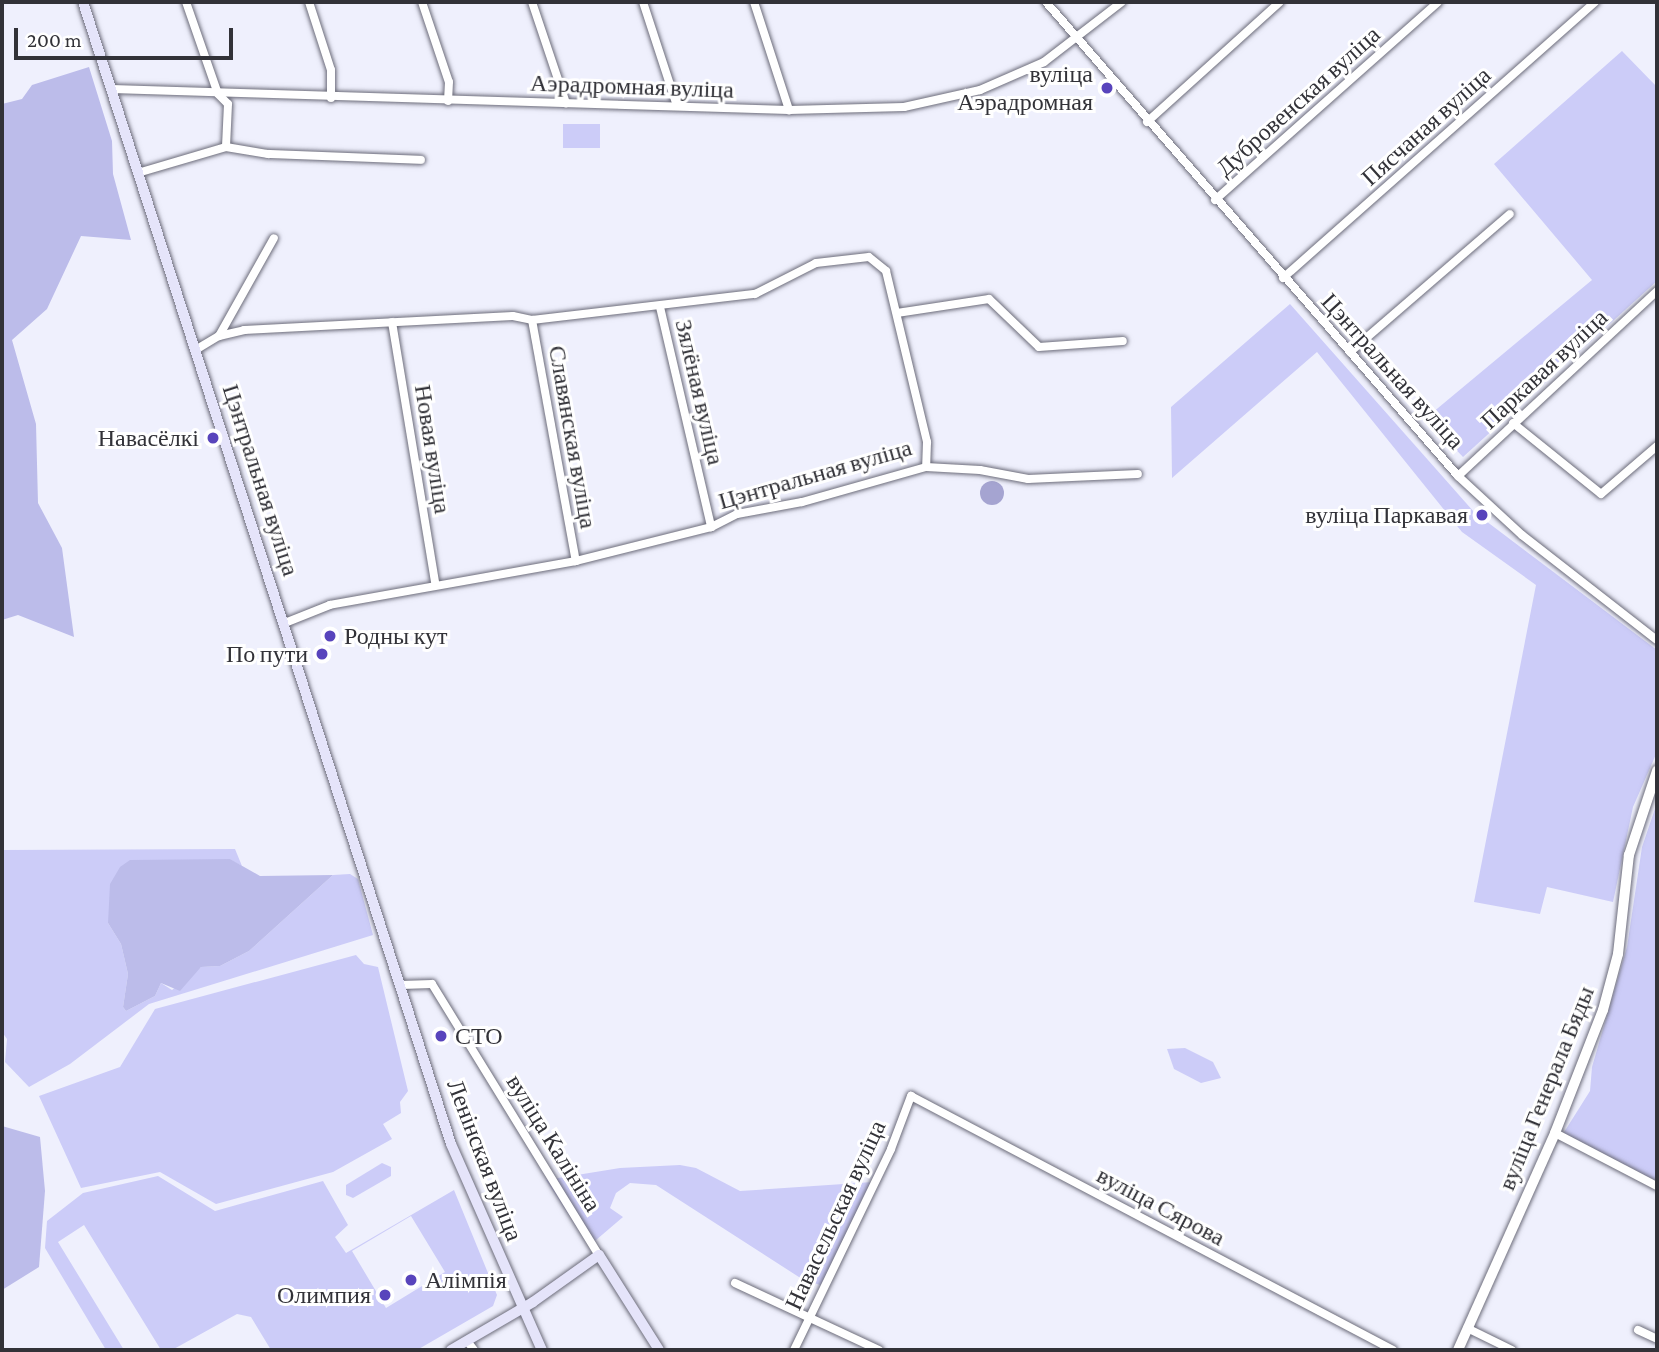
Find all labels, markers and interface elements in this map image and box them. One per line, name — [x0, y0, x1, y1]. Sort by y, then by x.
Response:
scale bar — [18, 14, 236, 58]
street label: Дубровенская вуліца — [1210, 20, 1386, 182]
text: 200 m — [27, 28, 82, 52]
place label: вуліца Аэрадромная — [957, 60, 1093, 116]
street label: Пясчаная вуліца — [1355, 60, 1497, 192]
street label: Аэрадромная вуліца — [530, 68, 734, 104]
marker: вуліца Аэрадромная — [1099, 80, 1115, 96]
street label: Цэнтральная вуліца — [1315, 287, 1471, 455]
street label: Паркавая вуліца — [1475, 303, 1613, 435]
street label: Зялёная вуліца — [669, 316, 731, 468]
street label: Славянская вуліца — [543, 343, 603, 531]
street label: Цэнтральная вуліца — [216, 381, 306, 579]
street label: Новая вуліца — [409, 382, 457, 516]
place label: Навасёлкі — [98, 424, 199, 452]
marker: Навасёлкі — [205, 430, 221, 446]
street label: Цэнтральная вуліца — [715, 433, 915, 515]
place label: вуліца Паркавая — [1305, 501, 1468, 529]
marker: вуліца Паркавая — [1474, 507, 1490, 523]
place label: Родны кут — [344, 622, 448, 650]
marker: Родны кут — [322, 628, 338, 644]
place label: По пути — [226, 640, 308, 668]
marker: По пути — [314, 646, 330, 662]
street label: вуліца Генерала Бяды — [1492, 982, 1600, 1194]
place label: СТО — [455, 1022, 503, 1050]
marker: СТО — [433, 1028, 449, 1044]
street label: вуліца Калініна — [500, 1069, 608, 1217]
street label: Ленінская вуліца — [441, 1075, 529, 1245]
street label: Навасельская вуліца — [778, 1116, 892, 1314]
street label: вуліца Сярова — [1092, 1160, 1230, 1252]
place label: Алімпія — [425, 1266, 507, 1294]
marker: Алімпія — [403, 1272, 419, 1288]
place label: Олимпия — [277, 1281, 371, 1309]
marker: Олимпия — [377, 1287, 393, 1303]

